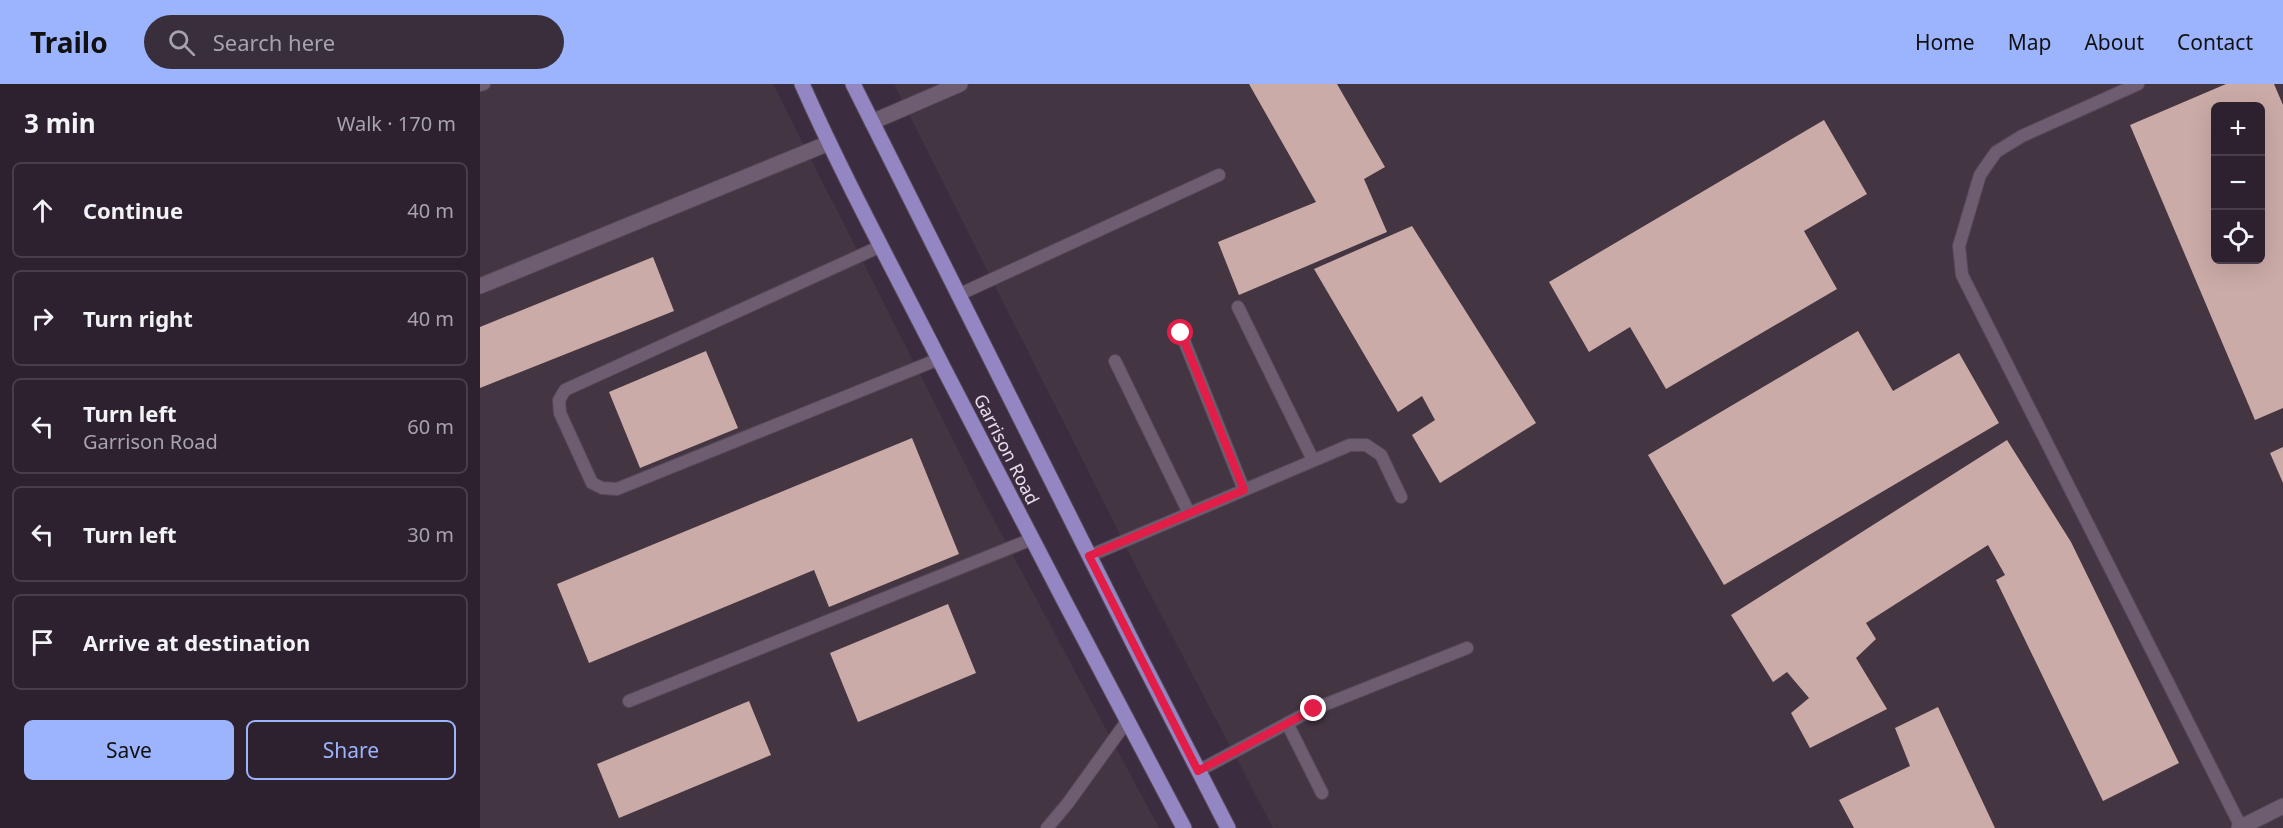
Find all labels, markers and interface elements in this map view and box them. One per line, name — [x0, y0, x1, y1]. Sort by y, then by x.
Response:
search box — [144, 15, 564, 69]
text: Trailo — [30, 23, 108, 61]
icon: search — [165, 26, 198, 59]
text: Search here — [213, 27, 335, 57]
text: Home — [1915, 28, 1975, 56]
text: Map — [2008, 28, 2051, 56]
text: About — [2084, 28, 2144, 56]
text: Contact — [2177, 28, 2253, 56]
map controls — [2211, 102, 2265, 264]
button: + — [2211, 102, 2265, 156]
text: 3 min — [24, 105, 96, 141]
text: Walk · 170 m — [337, 110, 456, 137]
button: − — [2211, 156, 2265, 210]
icon: ahead — [26, 194, 59, 227]
text: Continue — [83, 195, 183, 225]
text: 40 m — [407, 197, 454, 224]
button: locate — [2211, 210, 2265, 264]
icon: right — [26, 302, 59, 335]
text: Turn right — [83, 303, 193, 333]
text: 40 m — [407, 305, 454, 332]
route start — [1167, 319, 1193, 345]
street label: Garrison Road — [969, 390, 1045, 508]
text: Turn left — [83, 398, 177, 428]
icon: left — [26, 410, 59, 443]
text: 60 m — [407, 413, 454, 440]
text: Garrison Road — [83, 428, 218, 455]
icon: left — [26, 518, 59, 551]
text: Turn left — [83, 519, 177, 549]
text: 30 m — [407, 521, 454, 548]
icon: arrive — [26, 626, 59, 659]
text: Arrive at destination — [83, 627, 310, 657]
route end — [1300, 695, 1326, 721]
button: Save — [24, 720, 234, 780]
button: Share — [246, 720, 456, 780]

